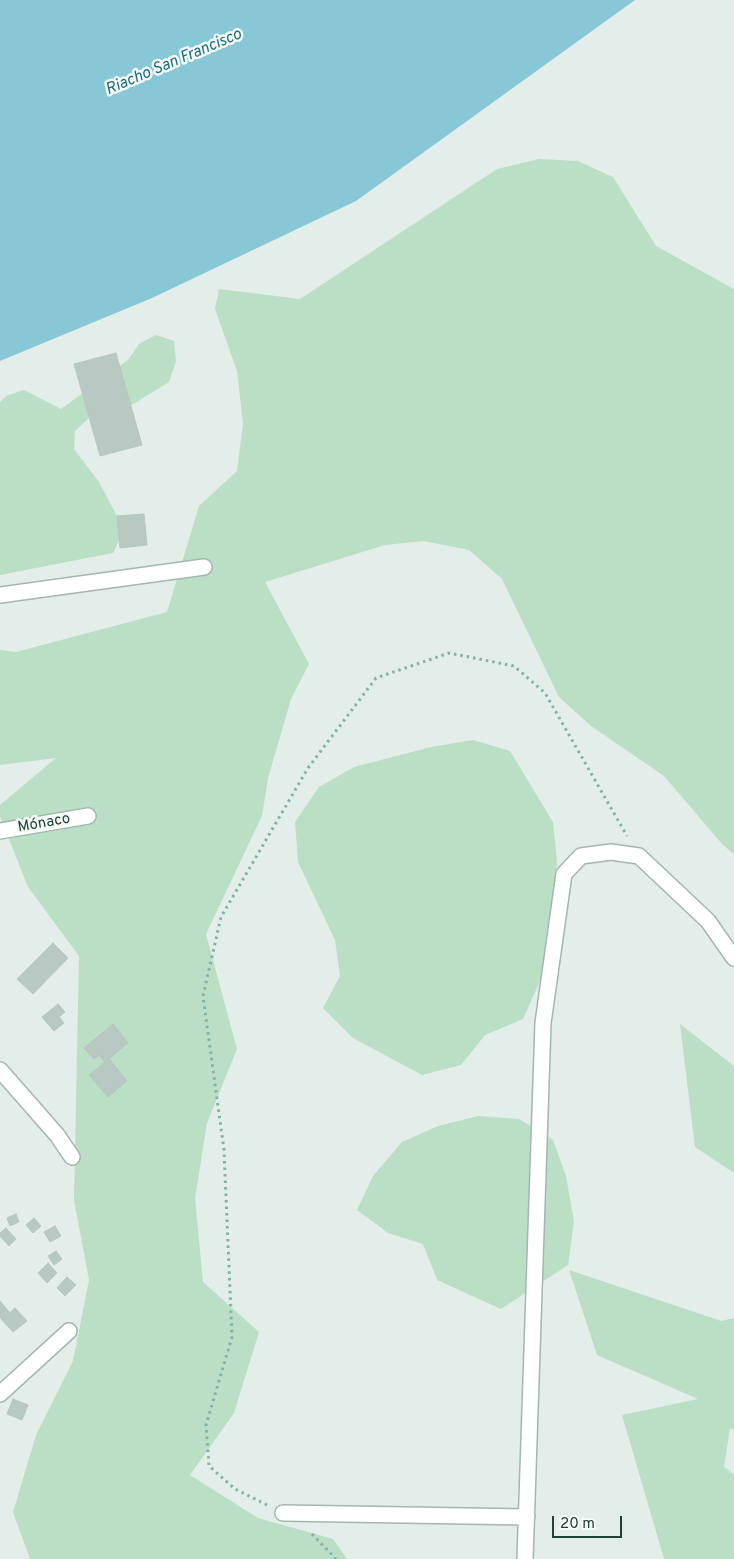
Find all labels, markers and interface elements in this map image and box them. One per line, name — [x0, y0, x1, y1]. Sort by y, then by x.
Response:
water label: Riacho San Francisco — [103, 26, 245, 100]
street label: Mónaco — [16, 811, 72, 837]
scale bar — [554, 1506, 624, 1538]
text: 20 m — [560, 1515, 595, 1534]

